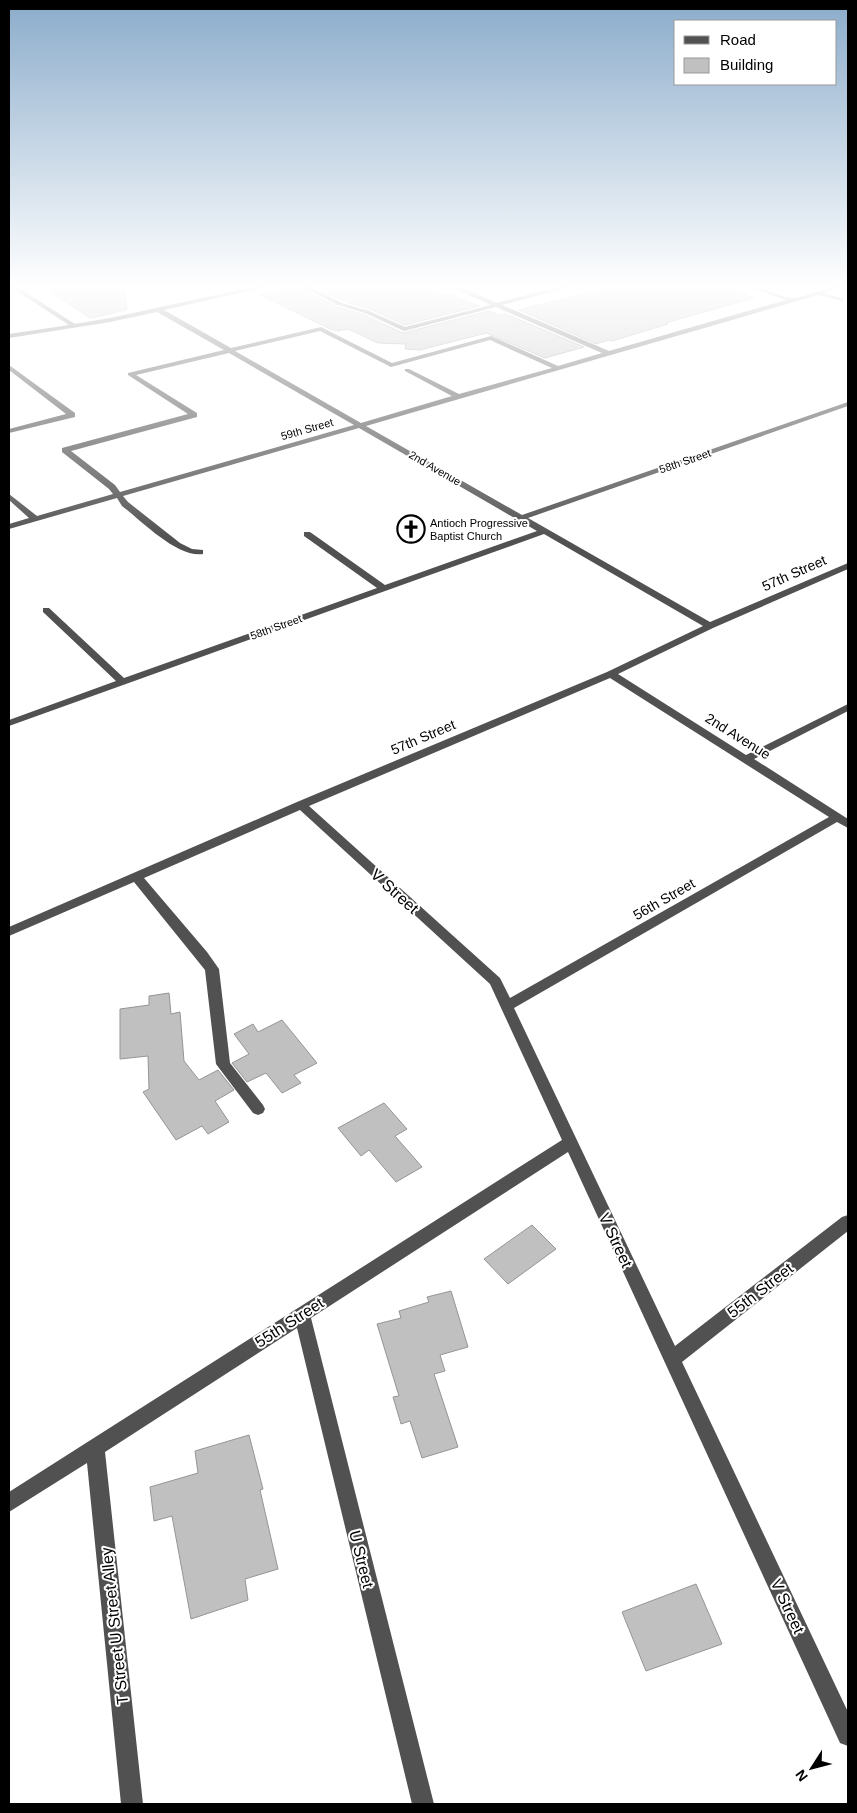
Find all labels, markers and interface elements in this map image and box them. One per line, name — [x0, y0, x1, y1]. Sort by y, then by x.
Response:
legend — [674, 20, 837, 85]
text: Road — [720, 31, 756, 48]
text: Building — [720, 56, 773, 73]
street label: 59th Street — [279, 416, 335, 442]
street label: 58th Street — [658, 447, 712, 475]
street label: 2nd Avenue — [407, 448, 463, 488]
church icon: Antioch Progressive Baptist Church — [396, 514, 426, 544]
place label: Antioch Progressive Baptist Church — [430, 517, 528, 542]
street label: 57th Street — [759, 552, 829, 594]
street label: 58th Street — [249, 612, 303, 642]
street label: 2nd Avenue — [703, 710, 774, 762]
street label: 57th Street — [388, 716, 458, 758]
street label: V Street — [367, 866, 422, 917]
street label: 56th Street — [630, 875, 698, 923]
street label: V Street — [596, 1210, 636, 1270]
street label: 55th Street — [724, 1259, 797, 1321]
street label: 55th Street — [252, 1294, 327, 1351]
street label: U Street — [346, 1529, 377, 1590]
street label: T Street U Street Alley — [98, 1546, 131, 1705]
street label: V Street — [768, 1576, 808, 1636]
north arrow — [787, 1743, 837, 1793]
text: N — [792, 1767, 811, 1784]

